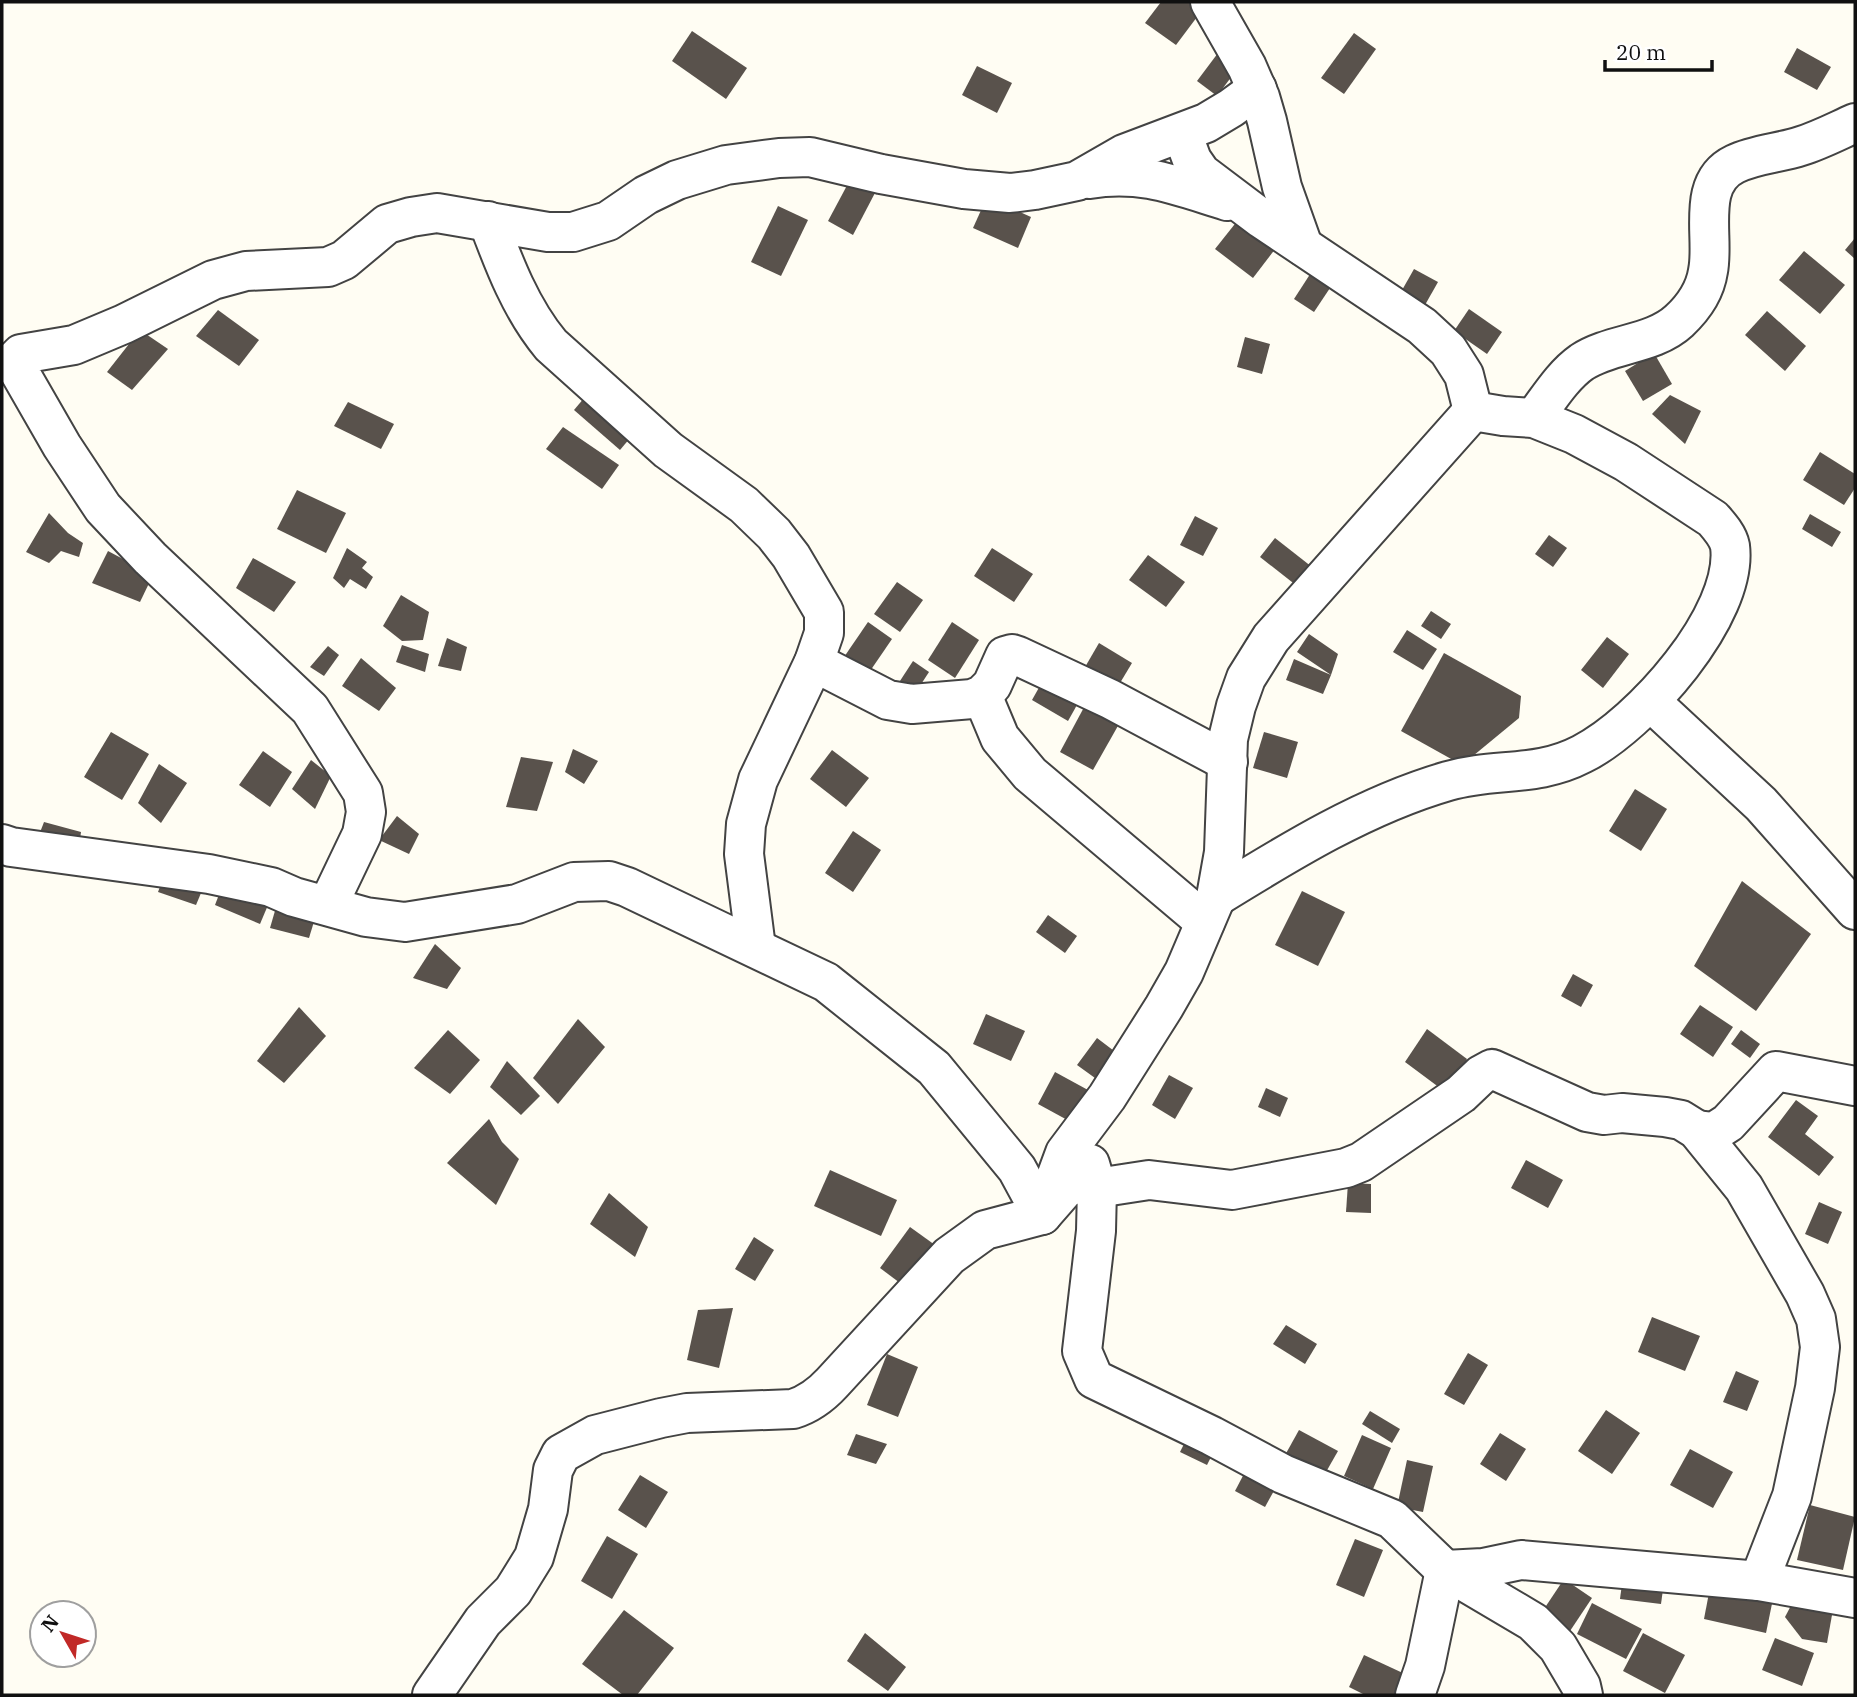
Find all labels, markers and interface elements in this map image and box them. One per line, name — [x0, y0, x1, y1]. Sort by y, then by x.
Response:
scale bar — [1605, 28, 1712, 72]
text: 20 m — [1616, 38, 1666, 66]
north arrow — [28, 1599, 98, 1669]
text: N — [36, 1610, 64, 1637]

